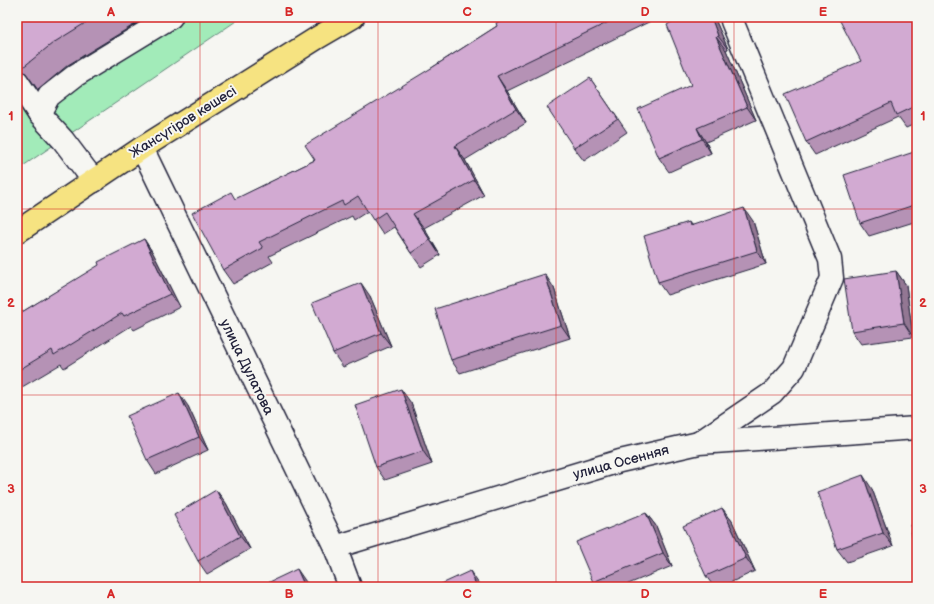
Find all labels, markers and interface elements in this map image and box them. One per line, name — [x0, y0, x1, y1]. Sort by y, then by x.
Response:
text: A — [106, 4, 115, 20]
text: B — [284, 4, 294, 20]
text: C — [462, 4, 472, 20]
text: D — [640, 4, 650, 20]
text: E — [819, 4, 828, 20]
street label: Жансүгіров көшесі — [126, 82, 240, 162]
text: 1 — [8, 108, 14, 124]
text: 1 — [920, 108, 926, 124]
text: 2 — [7, 295, 15, 311]
text: 2 — [919, 295, 927, 311]
street label: улица Дулатова — [217, 316, 278, 418]
street label: улица Осенняя — [571, 441, 671, 483]
text: 3 — [7, 481, 15, 497]
text: 3 — [919, 481, 927, 497]
text: A — [106, 586, 115, 602]
text: B — [284, 586, 294, 602]
text: C — [462, 586, 472, 602]
text: D — [640, 586, 650, 602]
text: E — [819, 586, 828, 602]

